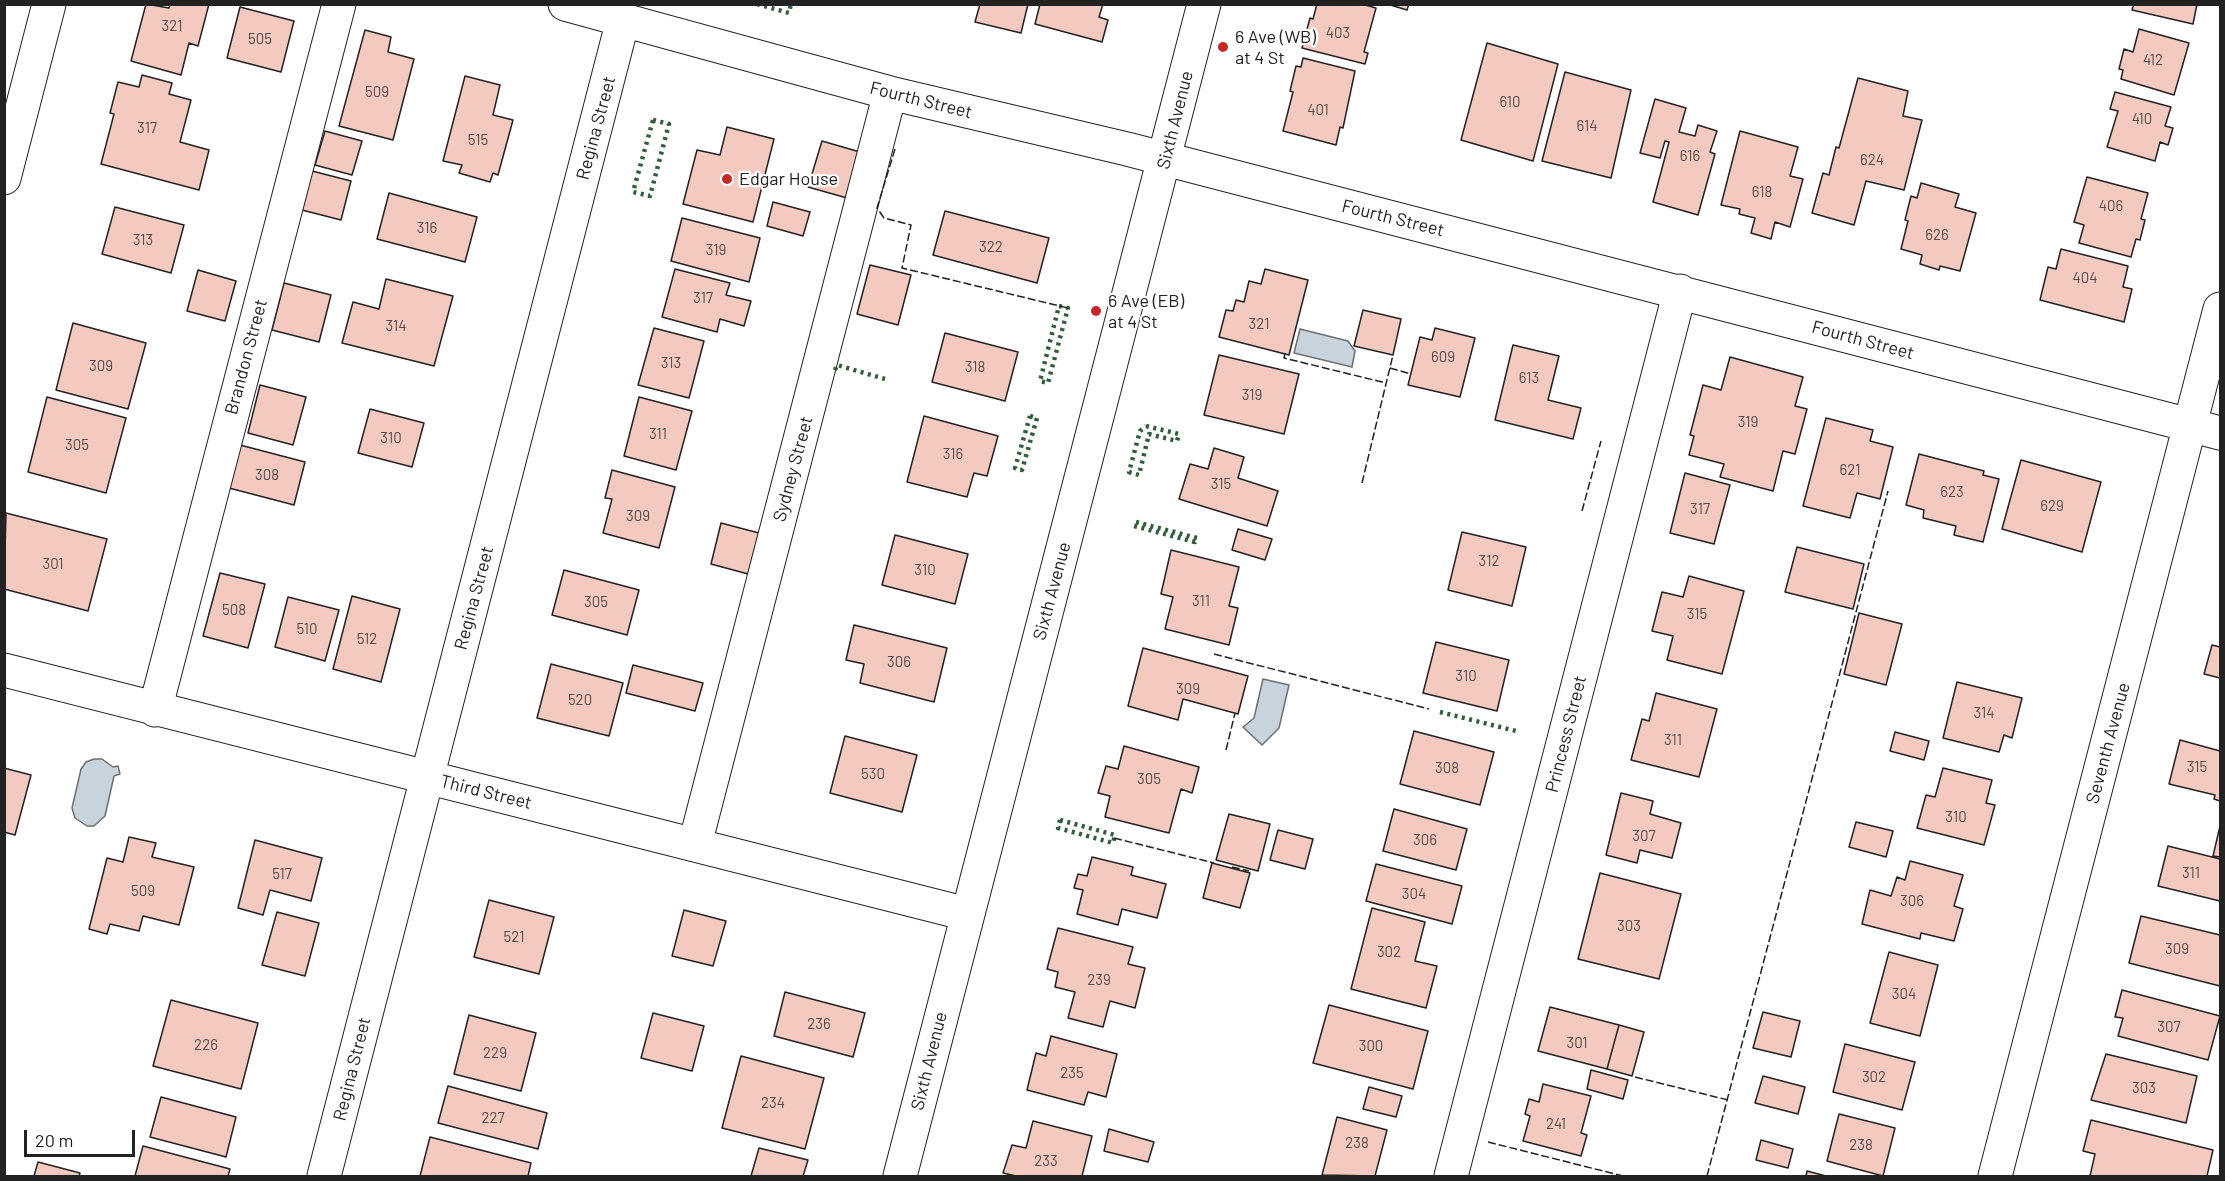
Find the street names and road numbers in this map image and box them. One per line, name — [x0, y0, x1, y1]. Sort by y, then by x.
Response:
street label: Sixth Avenue — [1152, 69, 1198, 171]
street label: Regina Street — [572, 74, 620, 182]
street label: Fourth Street — [868, 77, 974, 123]
street label: Fourth Street — [1340, 195, 1446, 241]
street label: Brandon Street — [220, 297, 272, 417]
street label: Fourth Street — [1810, 316, 1916, 364]
street label: Sydney Street — [769, 414, 817, 524]
street label: Sixth Avenue — [1029, 540, 1075, 642]
street label: Regina Street — [450, 544, 498, 652]
street label: Princess Street — [1541, 673, 1591, 795]
street label: Seventh Avenue — [2081, 680, 2135, 806]
street label: Third Street — [438, 770, 534, 814]
street label: Sixth Avenue — [906, 1010, 952, 1112]
street label: Regina Street — [329, 1015, 375, 1123]

